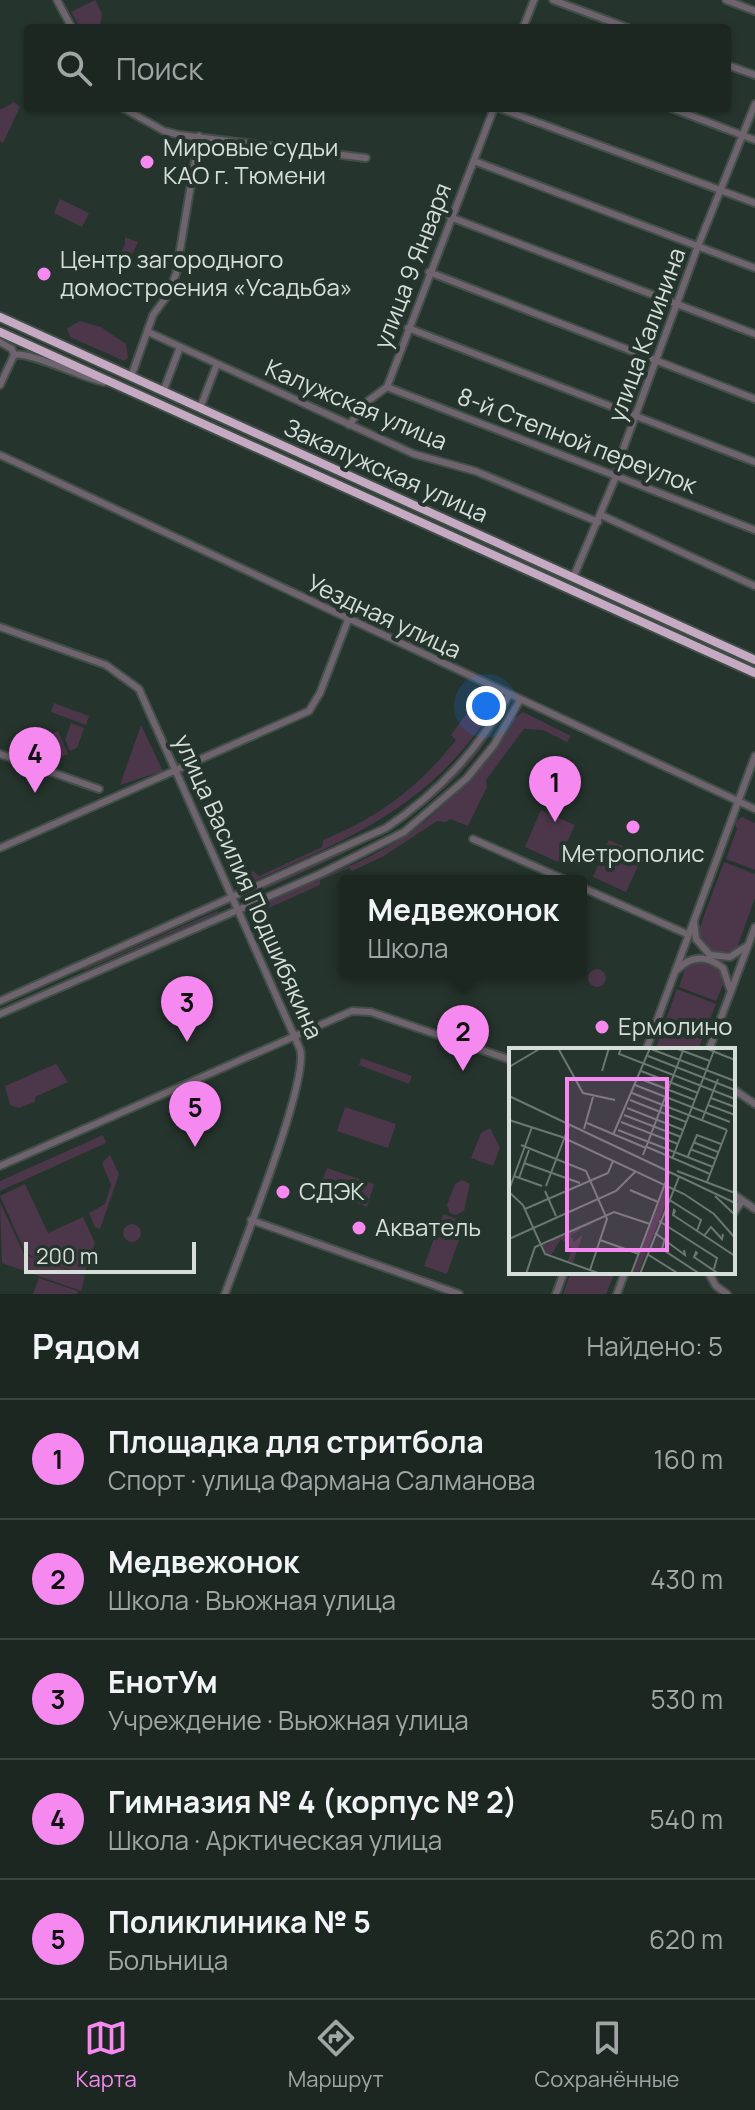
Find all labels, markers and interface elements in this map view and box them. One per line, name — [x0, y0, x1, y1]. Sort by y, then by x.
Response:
search box — [24, 24, 731, 112]
icon: search — [52, 46, 96, 90]
text: Поиск — [116, 48, 203, 89]
place label: Мировые судьи КАО г. Тюмени — [163, 130, 338, 191]
marker: Мировые судьи КАО г. Тюмени — [138, 153, 156, 171]
street label: улица 9 Января — [365, 178, 458, 353]
place label: Центр загородного домостроения «Усадьба» — [60, 242, 353, 303]
street label: улица Калинина — [599, 243, 692, 426]
marker: Центр загородного домостроения «Усадьба» — [35, 265, 53, 283]
street label: Калужская улица — [261, 350, 453, 457]
street label: 8-й Степной переулок — [453, 379, 703, 501]
street label: Закалужская улица — [279, 410, 494, 529]
street label: Уездная улица — [302, 566, 467, 666]
your location — [466, 686, 506, 726]
pin: 4 — [9, 727, 61, 793]
street label: улица Василия Подшибякина — [167, 729, 332, 1044]
pin: 1 — [529, 756, 581, 822]
marker: Метрополис — [624, 818, 642, 836]
place label: Метрополис — [561, 836, 705, 869]
popup — [339, 875, 587, 979]
text: Медвежонок — [367, 889, 559, 930]
text: Школа — [367, 930, 448, 966]
pin: 3 — [161, 976, 213, 1042]
pin: 2 — [437, 1005, 489, 1071]
place label: Ермолино — [618, 1009, 733, 1042]
marker: Ермолино — [593, 1018, 611, 1036]
inset map — [509, 1048, 735, 1274]
pin: 5 — [169, 1081, 221, 1147]
place label: СДЭК — [299, 1174, 365, 1207]
marker: СДЭК — [274, 1183, 292, 1201]
place label: Акватель — [375, 1210, 481, 1243]
marker: Акватель — [350, 1219, 368, 1237]
scale bar — [24, 1238, 196, 1274]
text: 200 m — [36, 1241, 98, 1271]
text: Рядом — [32, 1323, 141, 1369]
text: Найдено: 5 — [586, 1328, 723, 1364]
text: Площадка для стритбола — [108, 1421, 484, 1462]
text: 1 — [52, 1441, 64, 1477]
text: 160 m — [654, 1441, 723, 1477]
text: Спорт · улица Фармана Салманова — [108, 1462, 536, 1498]
text: Медвежонок — [108, 1541, 299, 1582]
text: 2 — [50, 1561, 66, 1597]
text: 430 m — [650, 1561, 723, 1597]
text: Школа · Вьюжная улица — [108, 1582, 396, 1618]
text: ЕнотУм — [108, 1661, 218, 1702]
text: 3 — [50, 1681, 66, 1717]
text: 530 m — [650, 1681, 723, 1717]
text: Учреждение · Вьюжная улица — [108, 1702, 469, 1738]
text: Гимназия № 4 (корпус № 2) — [108, 1781, 517, 1822]
text: 4 — [50, 1801, 66, 1837]
text: 540 m — [650, 1801, 723, 1837]
text: Школа · Арктическая улица — [108, 1822, 442, 1858]
text: Поликлиника № 5 — [108, 1901, 371, 1942]
text: 5 — [50, 1921, 66, 1957]
text: 620 m — [649, 1921, 723, 1957]
text: Больница — [108, 1942, 228, 1978]
tab: Карта — [76, 2016, 137, 2094]
tab: Маршрут — [288, 2016, 384, 2094]
tab: Сохранённые — [535, 2016, 679, 2094]

